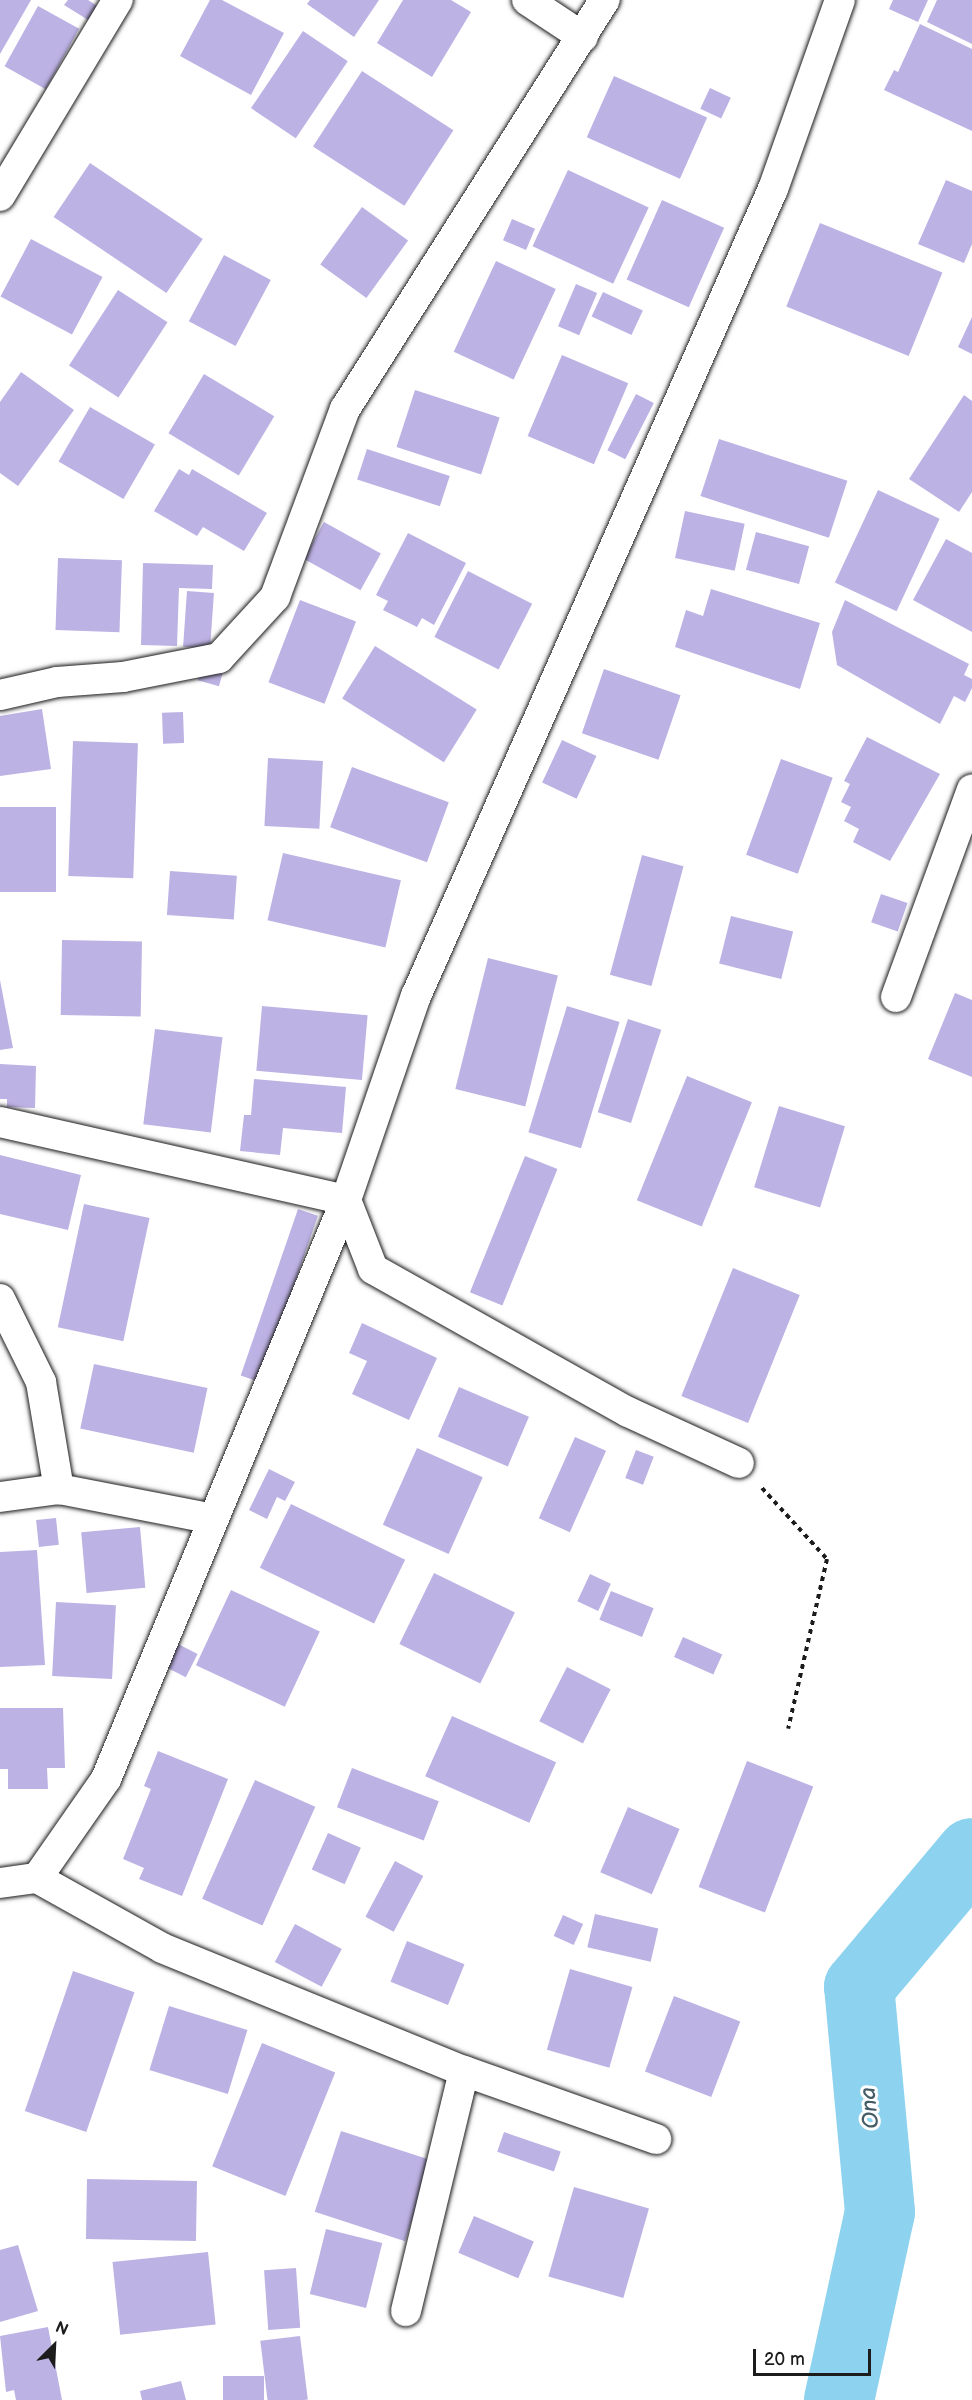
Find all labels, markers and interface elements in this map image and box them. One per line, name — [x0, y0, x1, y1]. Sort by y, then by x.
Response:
water label: Ona — [855, 2086, 885, 2130]
north arrow — [24, 2316, 84, 2376]
text: N — [52, 2318, 71, 2340]
scale bar — [756, 2337, 874, 2375]
text: 20 m — [764, 2349, 805, 2370]

